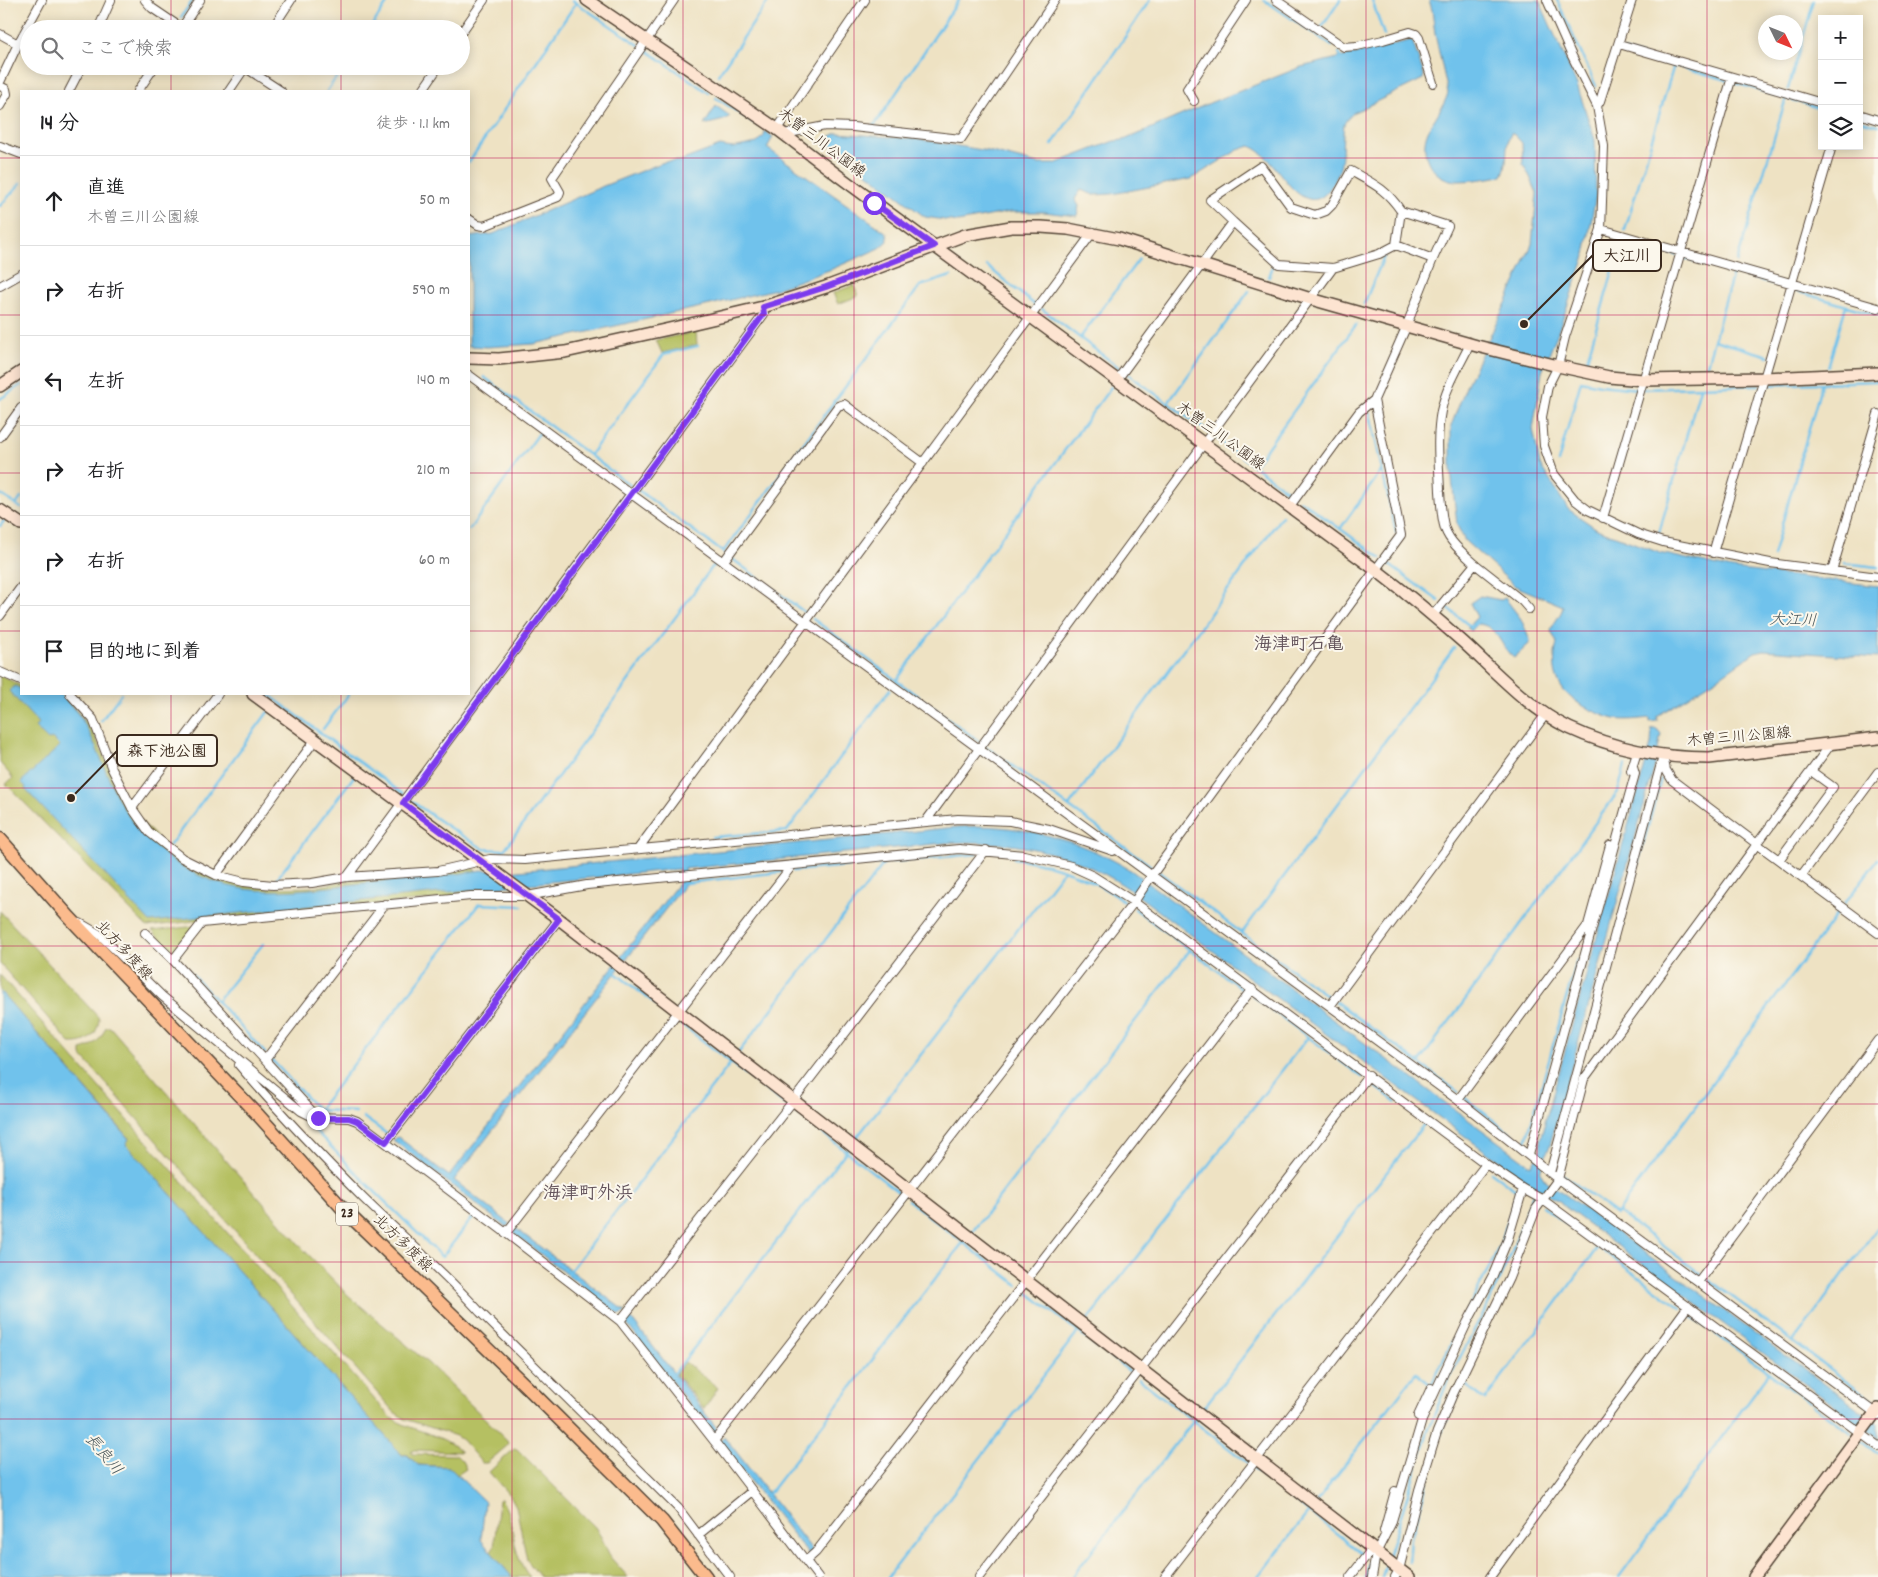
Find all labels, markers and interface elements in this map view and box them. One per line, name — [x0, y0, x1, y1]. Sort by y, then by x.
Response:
north arrow — [1758, 15, 1803, 60]
map controls — [1818, 15, 1863, 150]
button: + — [1818, 15, 1863, 60]
search box — [20, 20, 470, 75]
icon: search — [38, 34, 66, 62]
text: ここで検索 — [78, 37, 173, 64]
button: − — [1818, 60, 1863, 105]
street label: 木曽三川公園線 — [772, 104, 870, 184]
button: layers — [1818, 105, 1863, 150]
text: 14 分 — [40, 110, 79, 140]
text: 徒歩 · 1.1 km — [376, 113, 450, 136]
text: 直進 — [87, 176, 125, 203]
icon: ahead — [40, 187, 68, 215]
text: 50 m — [419, 189, 450, 212]
route start — [863, 192, 886, 215]
text: 木曽三川公園線 — [87, 207, 199, 230]
callout: 大江川 — [1593, 240, 1661, 271]
text: 大江川 — [1603, 246, 1651, 269]
icon: right — [40, 277, 68, 305]
text: 590 m — [412, 279, 450, 302]
text: 右折 — [87, 280, 125, 307]
icon: left — [40, 367, 68, 395]
text: 140 m — [416, 369, 450, 392]
text: 左折 — [87, 370, 125, 397]
street label: 木曽三川公園線 — [1171, 397, 1269, 477]
icon: right — [40, 457, 68, 485]
text: 210 m — [416, 459, 450, 482]
text: 右折 — [87, 460, 125, 487]
icon: right — [40, 547, 68, 575]
text: 60 m — [419, 549, 450, 572]
text: 右折 — [87, 550, 125, 577]
water label: 大江川 — [1769, 609, 1817, 633]
district label: 海津町石亀 — [1254, 633, 1344, 658]
icon: arrive — [40, 637, 68, 665]
text: 目的地に到着 — [87, 640, 201, 667]
street label: 木曽三川公園線 — [1686, 722, 1792, 754]
callout: 森下池公園 — [117, 735, 217, 766]
text: 森下池公園 — [127, 741, 207, 764]
street label: 北方多度線 — [89, 916, 157, 986]
route end — [307, 1107, 330, 1130]
district label: 海津町外浜 — [543, 1182, 633, 1207]
road number: 23 — [336, 1202, 358, 1226]
street label: 北方多度線 — [367, 1210, 437, 1278]
water label: 長良川 — [79, 1429, 127, 1481]

